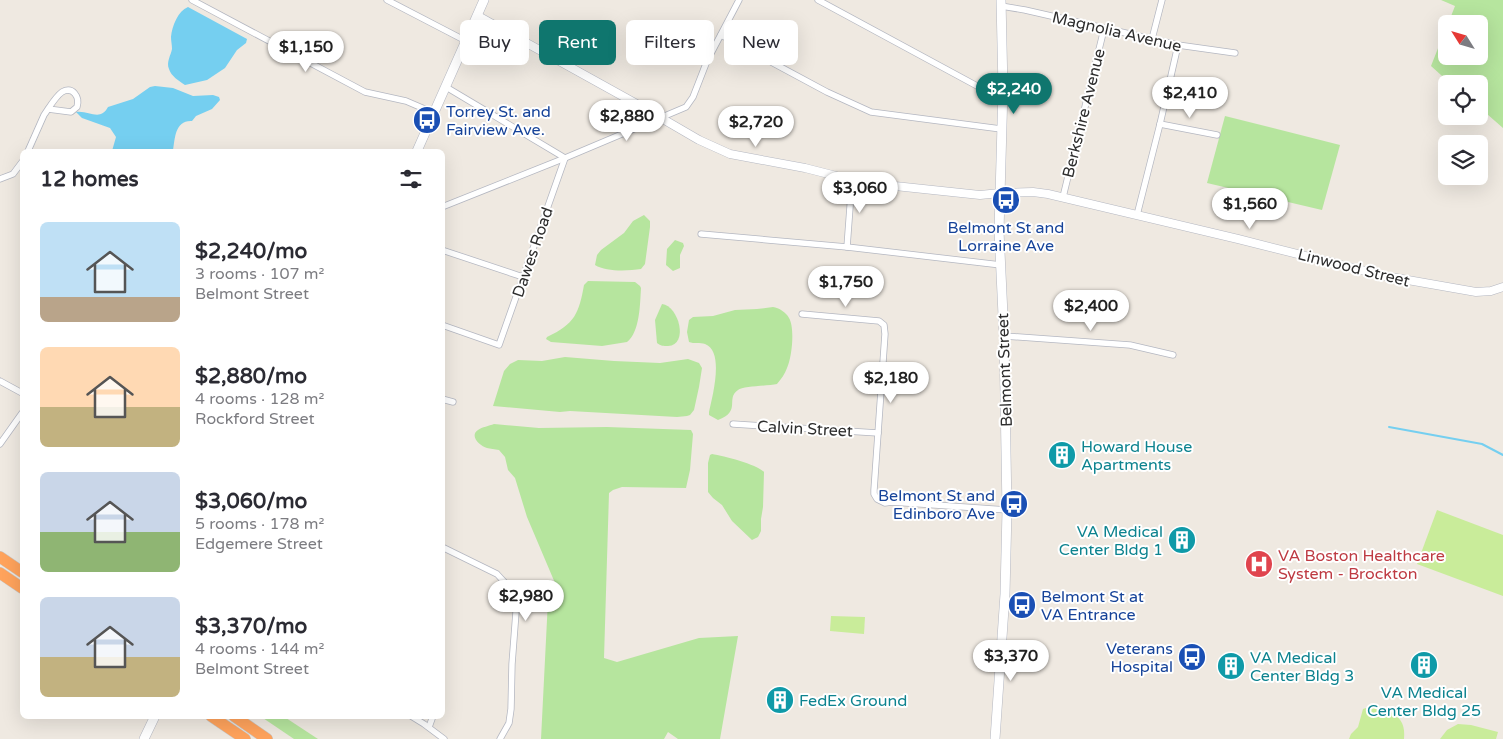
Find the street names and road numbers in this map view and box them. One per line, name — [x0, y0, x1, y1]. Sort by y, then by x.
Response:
street label: Magnolia Avenue — [1050, 7, 1184, 57]
street label: Berkshire Avenue — [1058, 46, 1110, 180]
street label: Dawes Road — [508, 204, 558, 300]
street label: Linwood Street — [1296, 244, 1412, 292]
street label: Belmont Street — [993, 313, 1017, 427]
street label: Calvin Street — [756, 416, 854, 442]

